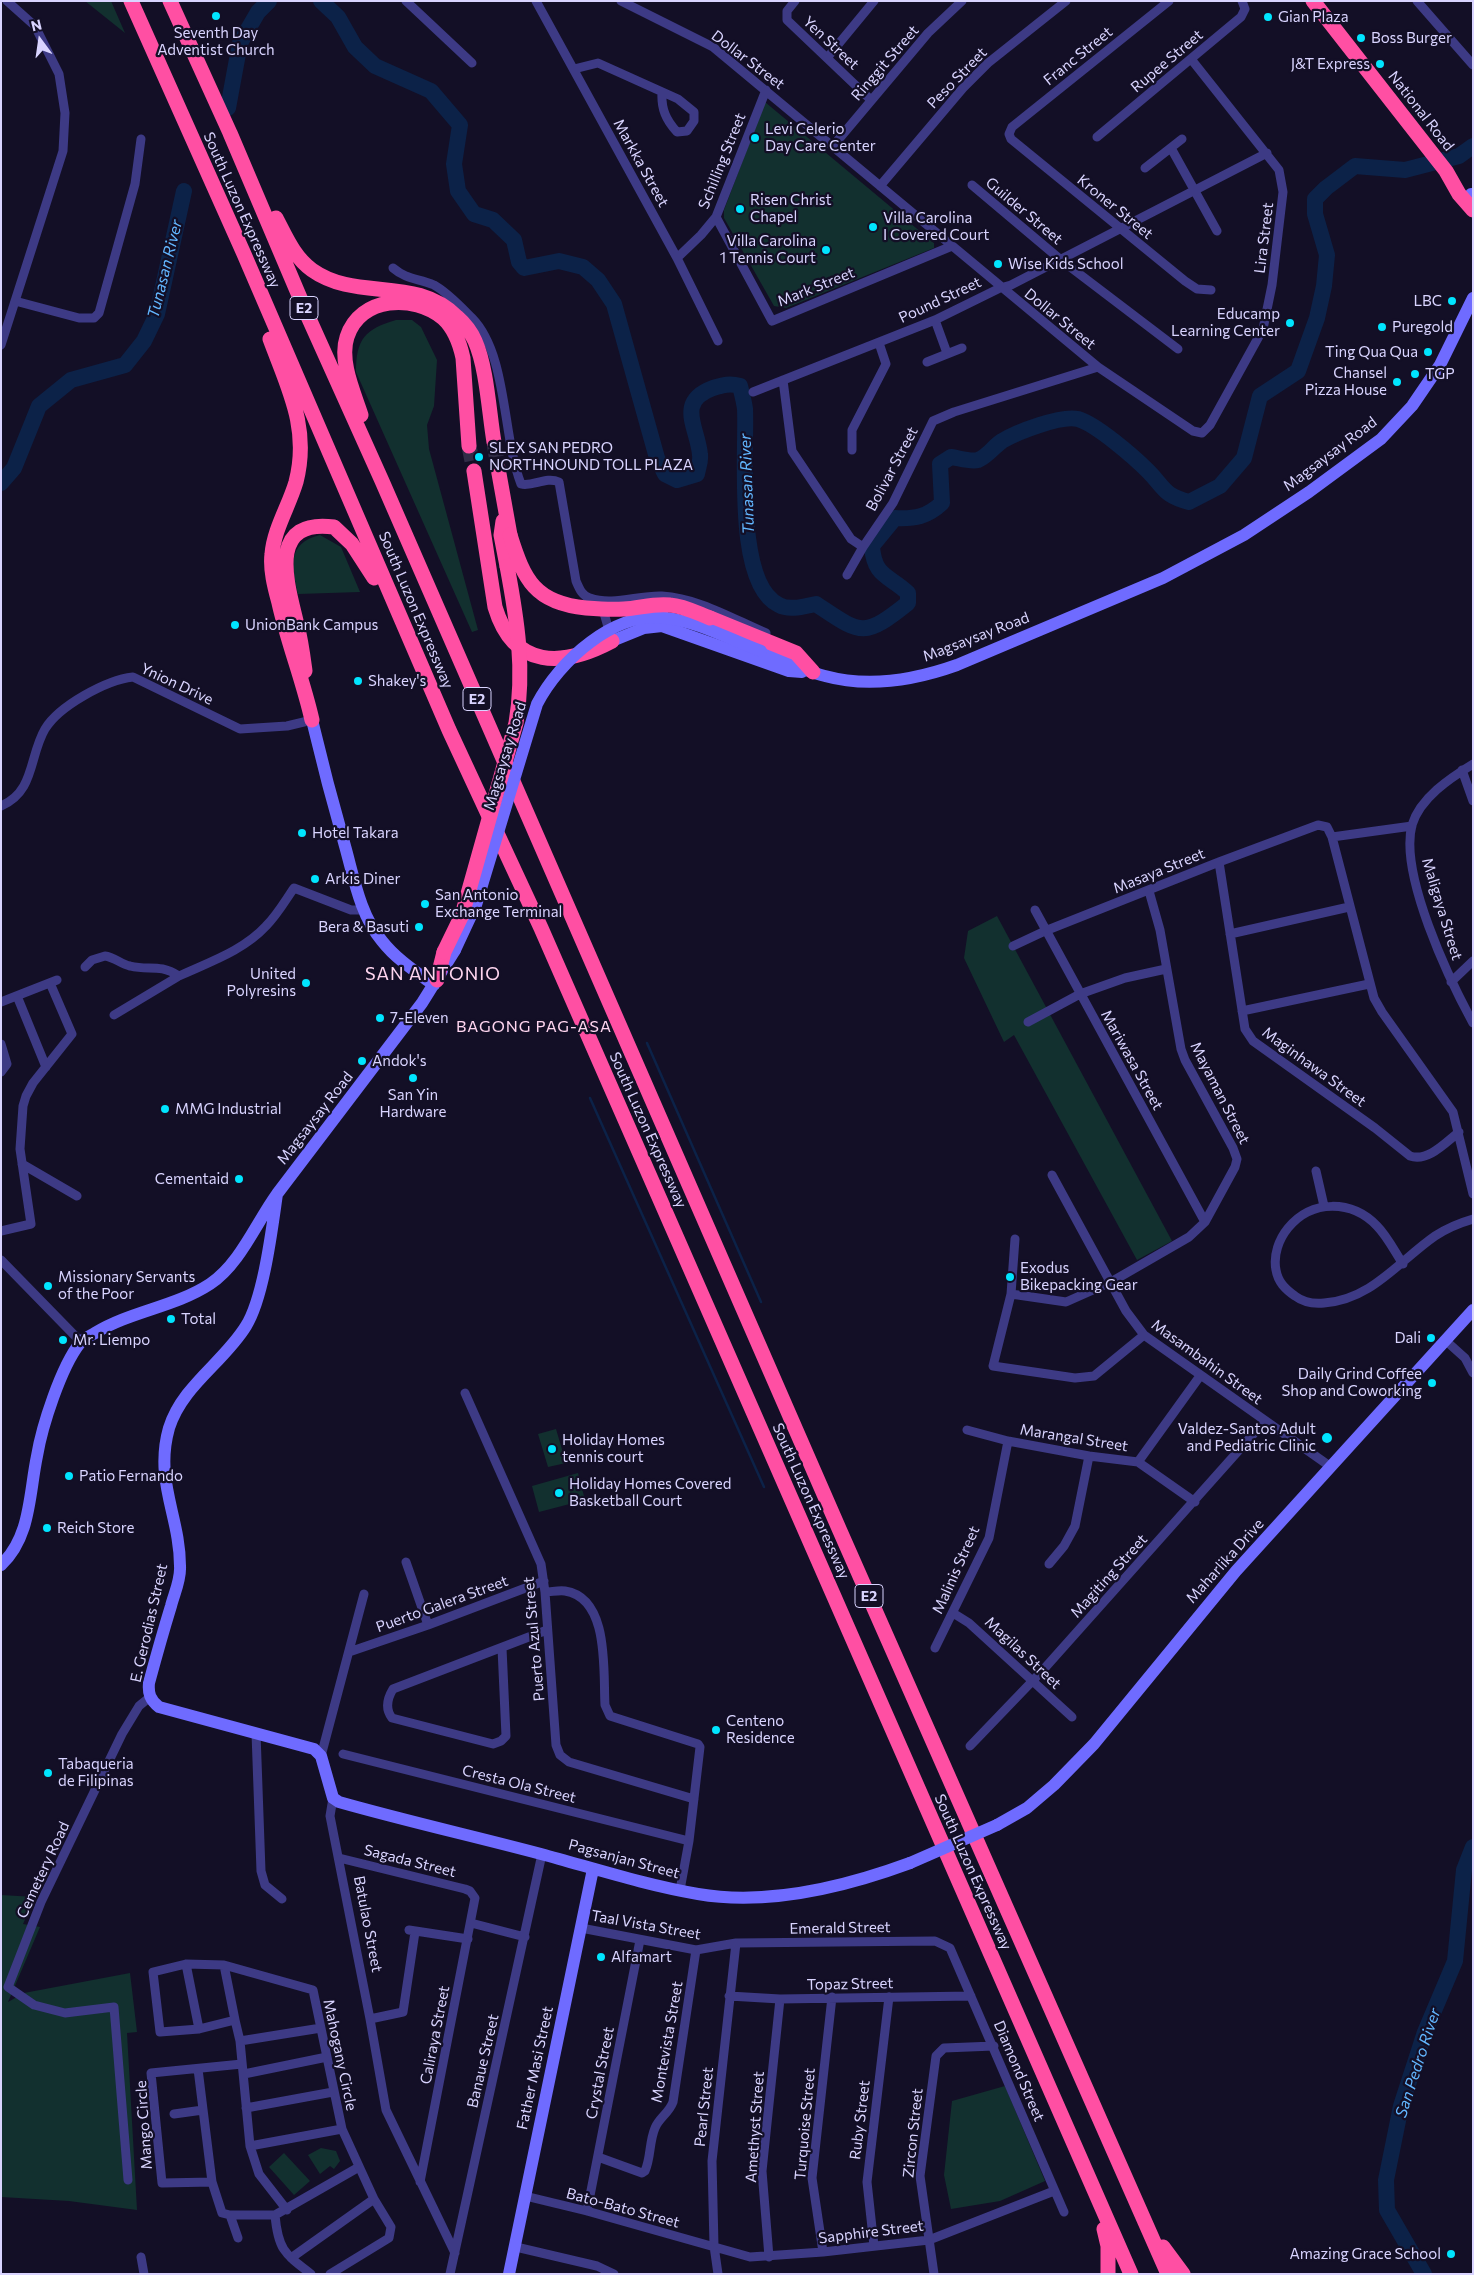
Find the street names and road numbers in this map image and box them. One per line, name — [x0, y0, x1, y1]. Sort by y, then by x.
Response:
street label: Yen Street — [799, 12, 863, 74]
street label: Ringgit Street — [847, 22, 923, 104]
street label: Franc Street — [1040, 23, 1116, 89]
street label: Rupee Street — [1127, 26, 1207, 96]
street label: Dollar Street — [708, 27, 788, 93]
street label: Peso Street — [923, 44, 991, 112]
street label: National Road — [1384, 68, 1458, 154]
street label: Schilling Street — [695, 110, 749, 212]
street label: Markka Street — [610, 116, 672, 210]
street label: South Luzon Expressway — [199, 129, 285, 291]
street label: Kroner Street — [1073, 171, 1157, 243]
street label: Guilder Street — [982, 174, 1066, 248]
street label: Lira Street — [1251, 201, 1277, 275]
street label: Mark Street — [775, 263, 857, 311]
street label: Pound Street — [896, 273, 984, 327]
street label: Dollar Street — [1021, 285, 1099, 353]
road number: E2 — [290, 296, 318, 320]
street label: Magsaysay Road — [1280, 413, 1380, 495]
street label: Bolivar Street — [862, 424, 922, 514]
street label: South Luzon Expressway — [375, 529, 457, 691]
street label: Magsaysay Road — [920, 608, 1032, 666]
street label: Ynion Drive — [138, 659, 216, 709]
road number: E2 — [463, 688, 491, 711]
street label: Magsaysay Road — [480, 700, 530, 812]
street label: Masaya Street — [1111, 844, 1207, 898]
street label: Maligaya Street — [1418, 856, 1466, 962]
street label: Mariwasa Street — [1097, 1007, 1167, 1113]
street label: Maginhawa Street — [1259, 1023, 1369, 1111]
street label: Mayaman Street — [1187, 1039, 1253, 1147]
street label: South Luzon Expressway — [605, 1049, 691, 1211]
street label: Magsaysay Road — [273, 1068, 357, 1168]
street label: Masambahin Street — [1148, 1316, 1266, 1408]
street label: South Luzon Expressway — [768, 1420, 854, 1582]
street label: Marangal Street — [1019, 1421, 1129, 1455]
street label: Maharlika Drive — [1182, 1515, 1268, 1607]
street label: Malinis Street — [929, 1523, 983, 1617]
street label: Magiting Street — [1067, 1531, 1151, 1621]
street label: E. Gerodias Street — [127, 1562, 171, 1684]
street label: Puerto Galera Street — [374, 1572, 510, 1636]
street label: Puerto Azul Street — [520, 1576, 548, 1702]
road number: E2 — [855, 1584, 883, 1608]
street label: Magilas Street — [981, 1613, 1065, 1693]
street label: Cresta Ola Street — [460, 1761, 578, 1807]
street label: South Luzon Expressway — [930, 1791, 1016, 1953]
street label: Cemetery Road — [13, 1819, 73, 1921]
street label: Pagsanjan Street — [567, 1836, 681, 1882]
street label: Sagada Street — [362, 1841, 458, 1881]
street label: Batulao Street — [350, 1874, 386, 1974]
street label: Taal Vista Street — [590, 1907, 702, 1943]
street label: Emerald Street — [789, 1918, 891, 1938]
street label: Topaz Street — [806, 1974, 894, 1994]
street label: Montevista Street — [647, 1980, 687, 2104]
street label: Caliraya Street — [417, 1984, 453, 2086]
street label: Mahogany Circle — [319, 1998, 361, 2112]
street label: Father Masi Street — [513, 2005, 557, 2131]
street label: Banaue Street — [463, 2012, 503, 2110]
street label: Diamond Street — [990, 2018, 1048, 2124]
street label: Crystal Street — [582, 2025, 618, 2121]
street label: Pearl Street — [691, 2066, 717, 2148]
street label: Turquoise Street — [791, 2067, 819, 2181]
street label: Amethyst Street — [742, 2071, 768, 2183]
street label: Ruby Street — [846, 2079, 874, 2161]
street label: Mango Circle — [132, 2080, 156, 2170]
street label: Zircon Street — [899, 2087, 927, 2179]
street label: Bato-Bato Street — [564, 2184, 682, 2232]
street label: Sapphire Street — [817, 2217, 925, 2247]

